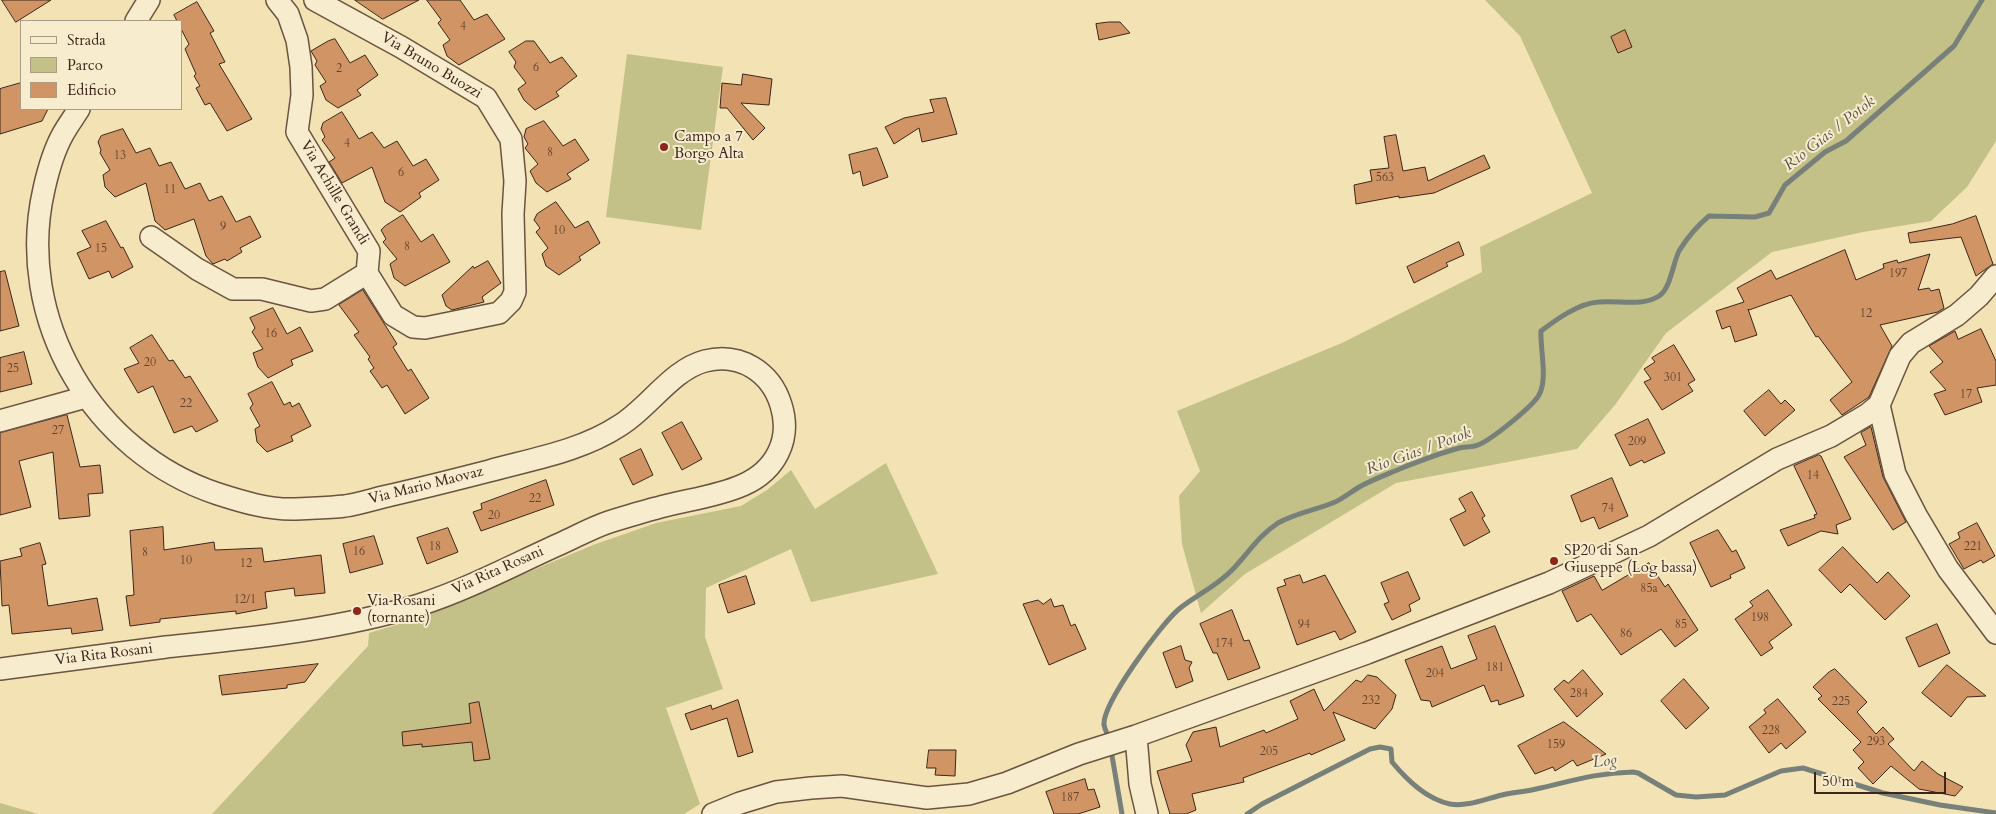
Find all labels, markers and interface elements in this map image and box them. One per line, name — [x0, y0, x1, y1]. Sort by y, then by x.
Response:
legend — [20, 20, 182, 110]
house number: 4 — [460, 20, 466, 34]
street label: Via Bruno Buozzi — [377, 29, 485, 103]
text: Strada — [67, 30, 106, 50]
text: Parco — [67, 55, 103, 75]
house number: 6 — [533, 61, 539, 75]
house number: 2 — [336, 62, 342, 76]
text: Edificio — [67, 80, 116, 100]
water label: Rio Gias / Potok — [1781, 92, 1879, 176]
place label: Campo a 7 Borgo Alta — [674, 129, 744, 164]
street label: Via Achille Grandi — [296, 137, 372, 249]
house number: 4 — [344, 137, 350, 151]
marker: Campo a 7 Borgo Alta — [658, 141, 670, 153]
house number: 8 — [547, 146, 553, 160]
house number: 13 — [114, 149, 126, 163]
house number: 6 — [398, 166, 404, 180]
house number: 563 — [1376, 171, 1394, 185]
house number: 11 — [164, 183, 176, 197]
house number: 9 — [220, 220, 226, 234]
house number: 10 — [553, 224, 565, 238]
house number: 8 — [404, 240, 410, 254]
house number: 15 — [95, 242, 107, 256]
house number: 197 — [1889, 267, 1907, 281]
house number: 12 — [1860, 307, 1872, 321]
house number: 16 — [265, 327, 277, 341]
house number: 20 — [144, 356, 156, 370]
house number: 25 — [7, 362, 19, 376]
house number: 301 — [1664, 371, 1682, 385]
house number: 17 — [1960, 388, 1972, 402]
house number: 22 — [180, 397, 192, 411]
house number: 27 — [52, 424, 64, 438]
water label: Rio Gias / Potok — [1364, 424, 1474, 480]
house number: 209 — [1628, 435, 1646, 449]
street label: Via Mario Maovaz — [367, 463, 485, 509]
house number: 14 — [1807, 469, 1819, 483]
house number: 22 — [529, 492, 541, 506]
house number: 74 — [1602, 502, 1614, 516]
house number: 20 — [488, 509, 500, 523]
house number: 18 — [429, 540, 441, 554]
house number: 221 — [1964, 540, 1982, 554]
street label: Via Rita Rosani — [449, 543, 547, 599]
place label: SP20 di San Giuseppe (Log bassa) — [1564, 543, 1697, 578]
house number: 16 — [353, 545, 365, 559]
house number: 8 — [142, 546, 148, 560]
house number: 10 — [180, 554, 192, 568]
marker: SP20 di San Giuseppe (Log bassa) — [1548, 555, 1560, 567]
house number: 12 — [240, 557, 252, 571]
house number: 85a — [1640, 582, 1658, 596]
house number: 12/1 — [234, 593, 256, 607]
place label: Via Rosani (tornante) — [367, 593, 435, 628]
marker: Via Rosani (tornante) — [351, 605, 363, 617]
house number: 198 — [1751, 611, 1769, 625]
house number: 94 — [1298, 618, 1310, 632]
house number: 85 — [1675, 618, 1687, 632]
house number: 86 — [1620, 627, 1632, 641]
house number: 174 — [1215, 637, 1233, 651]
street label: Via Rita Rosani — [54, 640, 154, 670]
house number: 181 — [1486, 661, 1504, 675]
house number: 204 — [1426, 667, 1444, 681]
house number: 284 — [1570, 687, 1588, 701]
house number: 232 — [1362, 694, 1380, 708]
house number: 225 — [1832, 695, 1850, 709]
house number: 228 — [1762, 724, 1780, 738]
house number: 293 — [1867, 735, 1885, 749]
house number: 159 — [1547, 738, 1565, 752]
house number: 205 — [1260, 745, 1278, 759]
water label: Log — [1592, 751, 1618, 773]
scale bar — [1816, 762, 1948, 794]
text: 50 m — [1822, 771, 1854, 791]
house number: 187 — [1061, 791, 1079, 805]

